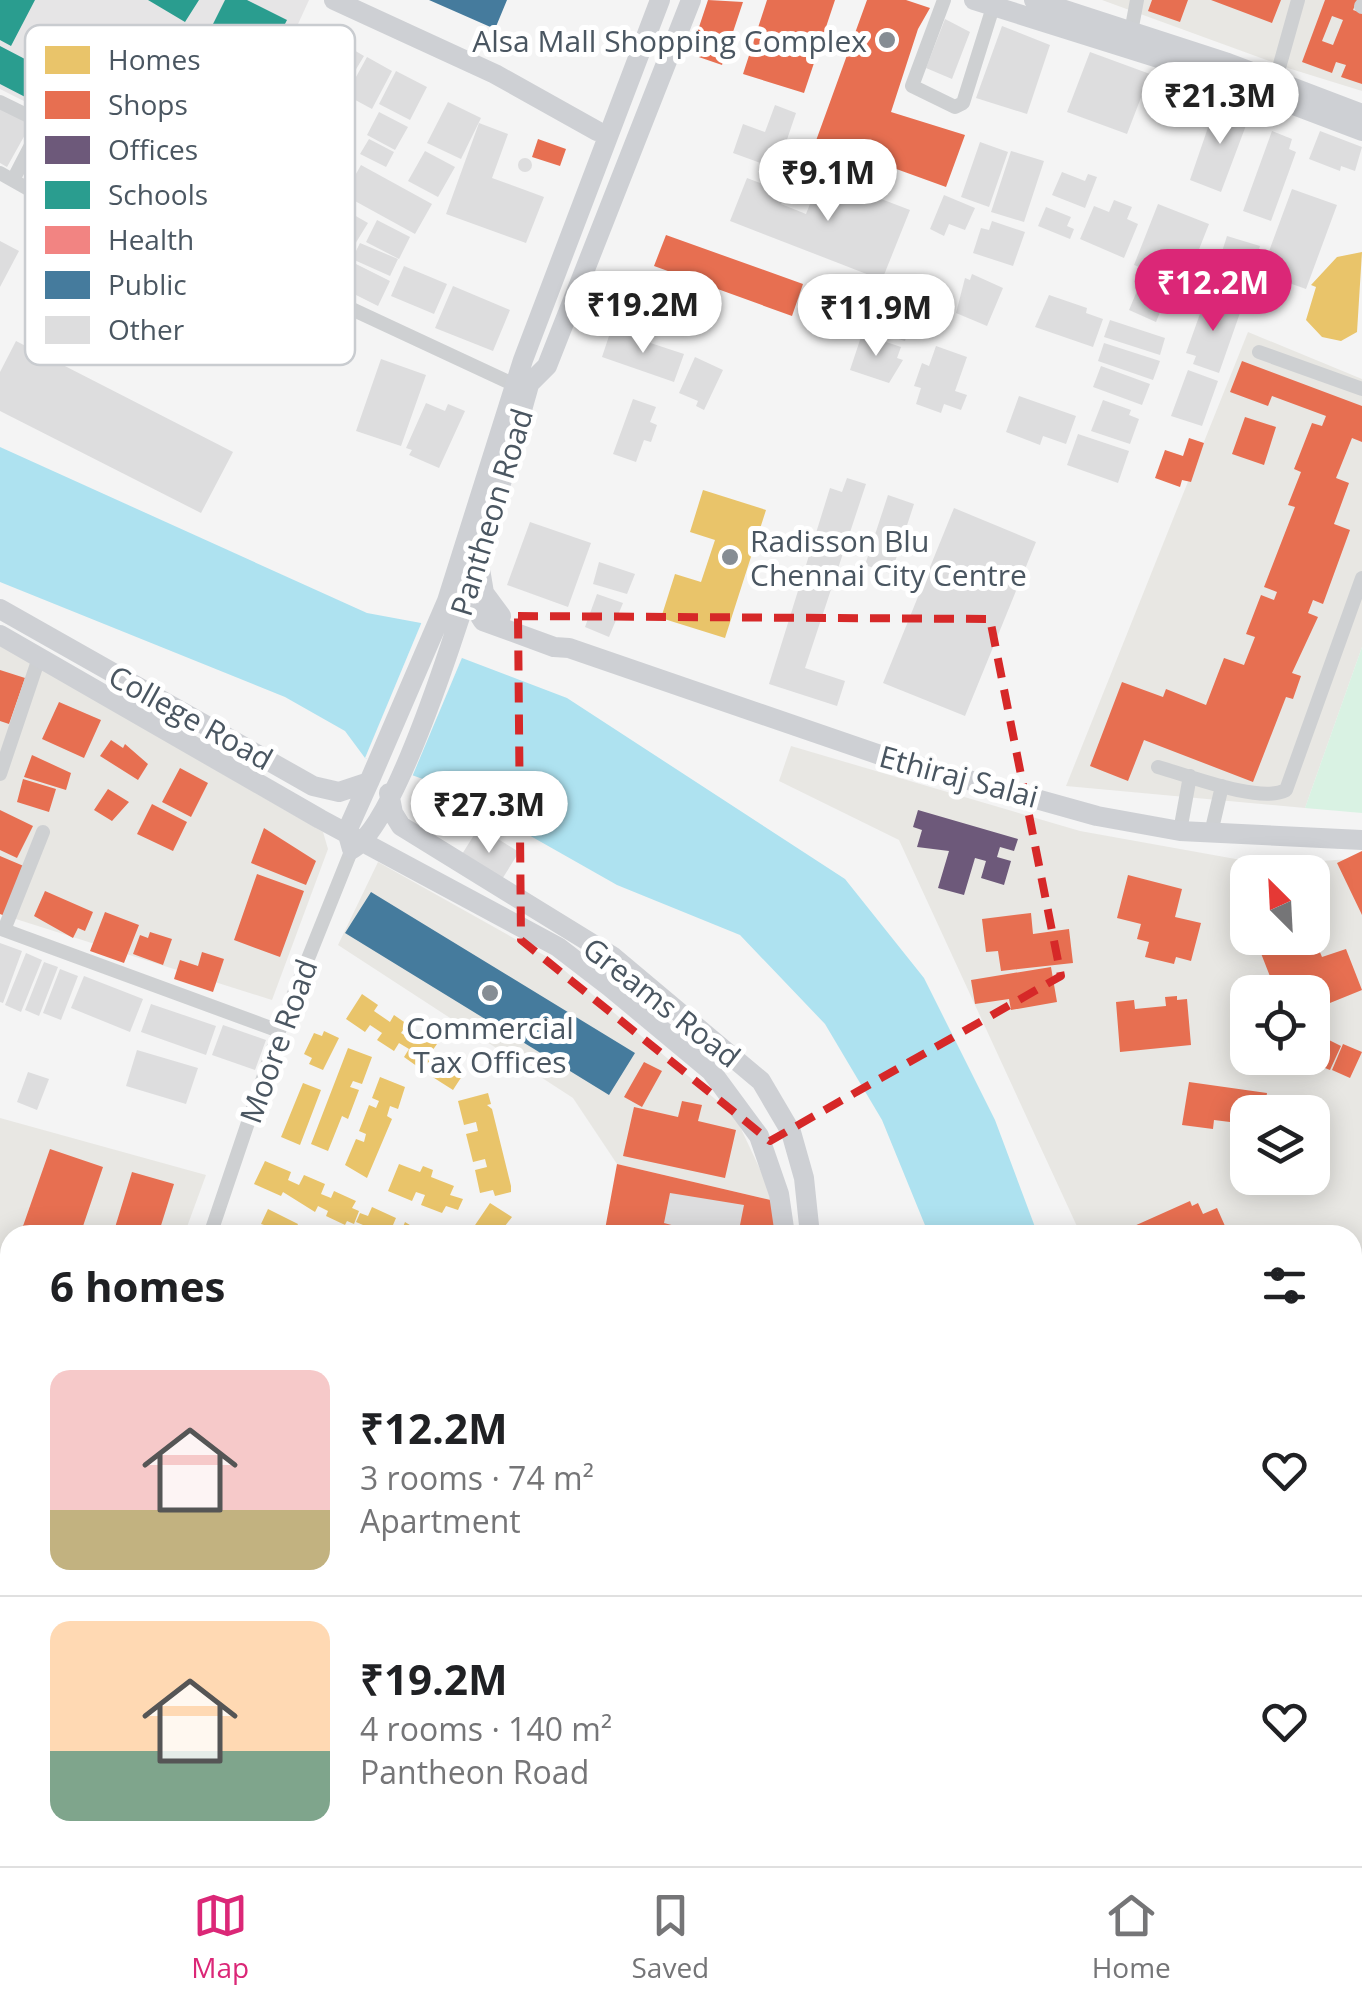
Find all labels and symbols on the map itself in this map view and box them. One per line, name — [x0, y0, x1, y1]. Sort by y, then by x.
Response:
place label: Alsa Mall Shopping Complex — [472, 20, 867, 61]
legend — [25, 25, 355, 365]
marker: Alsa Mall Shopping Complex — [876, 29, 898, 51]
text: Homes — [108, 40, 200, 78]
pin: ₹21.3M — [1139, 62, 1301, 147]
text: Shops — [108, 85, 188, 123]
text: Offices — [108, 130, 198, 168]
pin: ₹9.1M — [758, 139, 898, 224]
text: Schools — [108, 175, 208, 213]
text: Health — [108, 220, 194, 258]
pin: ₹12.2M — [1132, 249, 1294, 334]
text: Public — [108, 265, 187, 303]
pin: ₹19.2M — [562, 271, 724, 356]
pin: ₹11.9M — [795, 274, 957, 359]
text: Other — [108, 310, 185, 348]
street label: Pantheon Road — [440, 403, 542, 621]
place label: Radisson Blu Chennai City Centre — [750, 520, 1027, 595]
marker: Radisson Blu Chennai City Centre — [719, 546, 741, 568]
street label: College Road — [102, 655, 280, 779]
street label: Ethiraj Salai — [875, 735, 1043, 817]
pin: ₹27.3M — [408, 771, 570, 856]
north arrow — [1230, 855, 1330, 955]
street label: Greams Road — [575, 928, 749, 1076]
street label: Moore Road — [229, 953, 327, 1129]
marker: Commercial Tax Offices — [479, 982, 501, 1004]
place label: Commercial Tax Offices — [406, 1007, 574, 1082]

